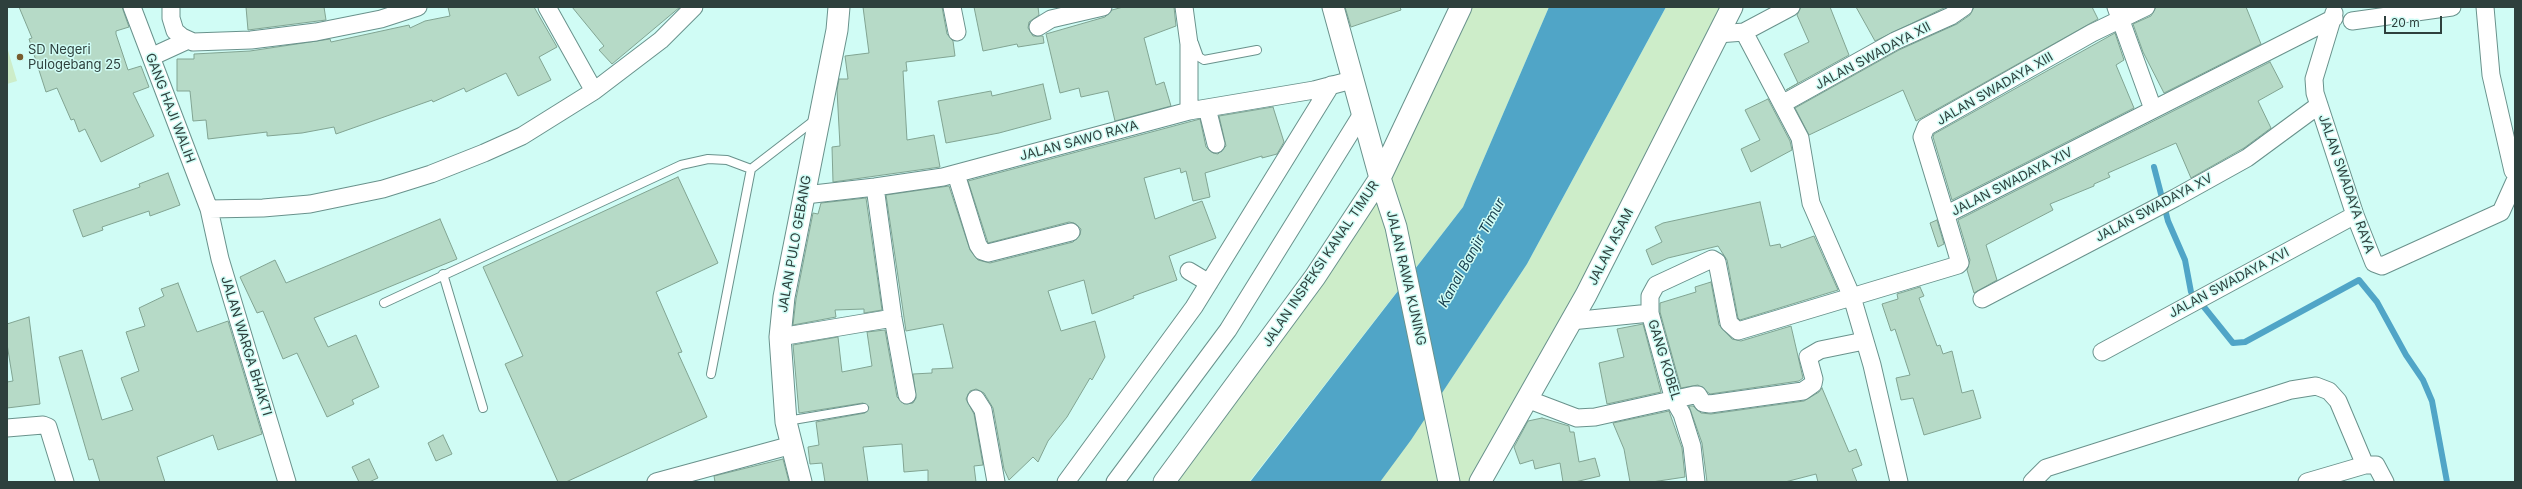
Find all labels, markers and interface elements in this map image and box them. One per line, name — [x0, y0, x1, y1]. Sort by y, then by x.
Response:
scale bar — [2386, 8, 2444, 34]
text: 20 m — [2391, 15, 2420, 30]
street label: JALAN SWADAYA XII — [1813, 19, 1933, 93]
place label: SD Negeri Pulogebang 25 — [28, 42, 121, 73]
street label: JALAN SWADAYA XIII — [1934, 49, 2056, 129]
street label: GANG HAJI WALIH — [142, 51, 198, 165]
marker: SD Negeri Pulogebang 25 — [15, 52, 25, 62]
street label: JALAN SWADAYA RAYA — [2315, 112, 2377, 256]
street label: JALAN SAWO RAYA — [1018, 118, 1140, 164]
street label: JALAN SWADAYA XIV — [1949, 145, 2075, 219]
street label: JALAN SWADAYA XV — [2093, 170, 2215, 246]
street label: JALAN PULO GEBANG — [775, 174, 815, 314]
street label: JALAN INSPEKSI KANAL TIMUR — [1259, 178, 1383, 350]
water label: Kanal Banjir Timur — [1435, 196, 1509, 310]
street label: JALAN ASAM — [1585, 206, 1637, 288]
street label: JALAN RAWA KUNING — [1383, 209, 1429, 347]
street label: JALAN SWADAYA XVI — [2166, 245, 2292, 321]
street label: JALAN WARGA BHAKTI — [217, 274, 275, 418]
street label: GANG KOBEL — [1644, 318, 1684, 402]

